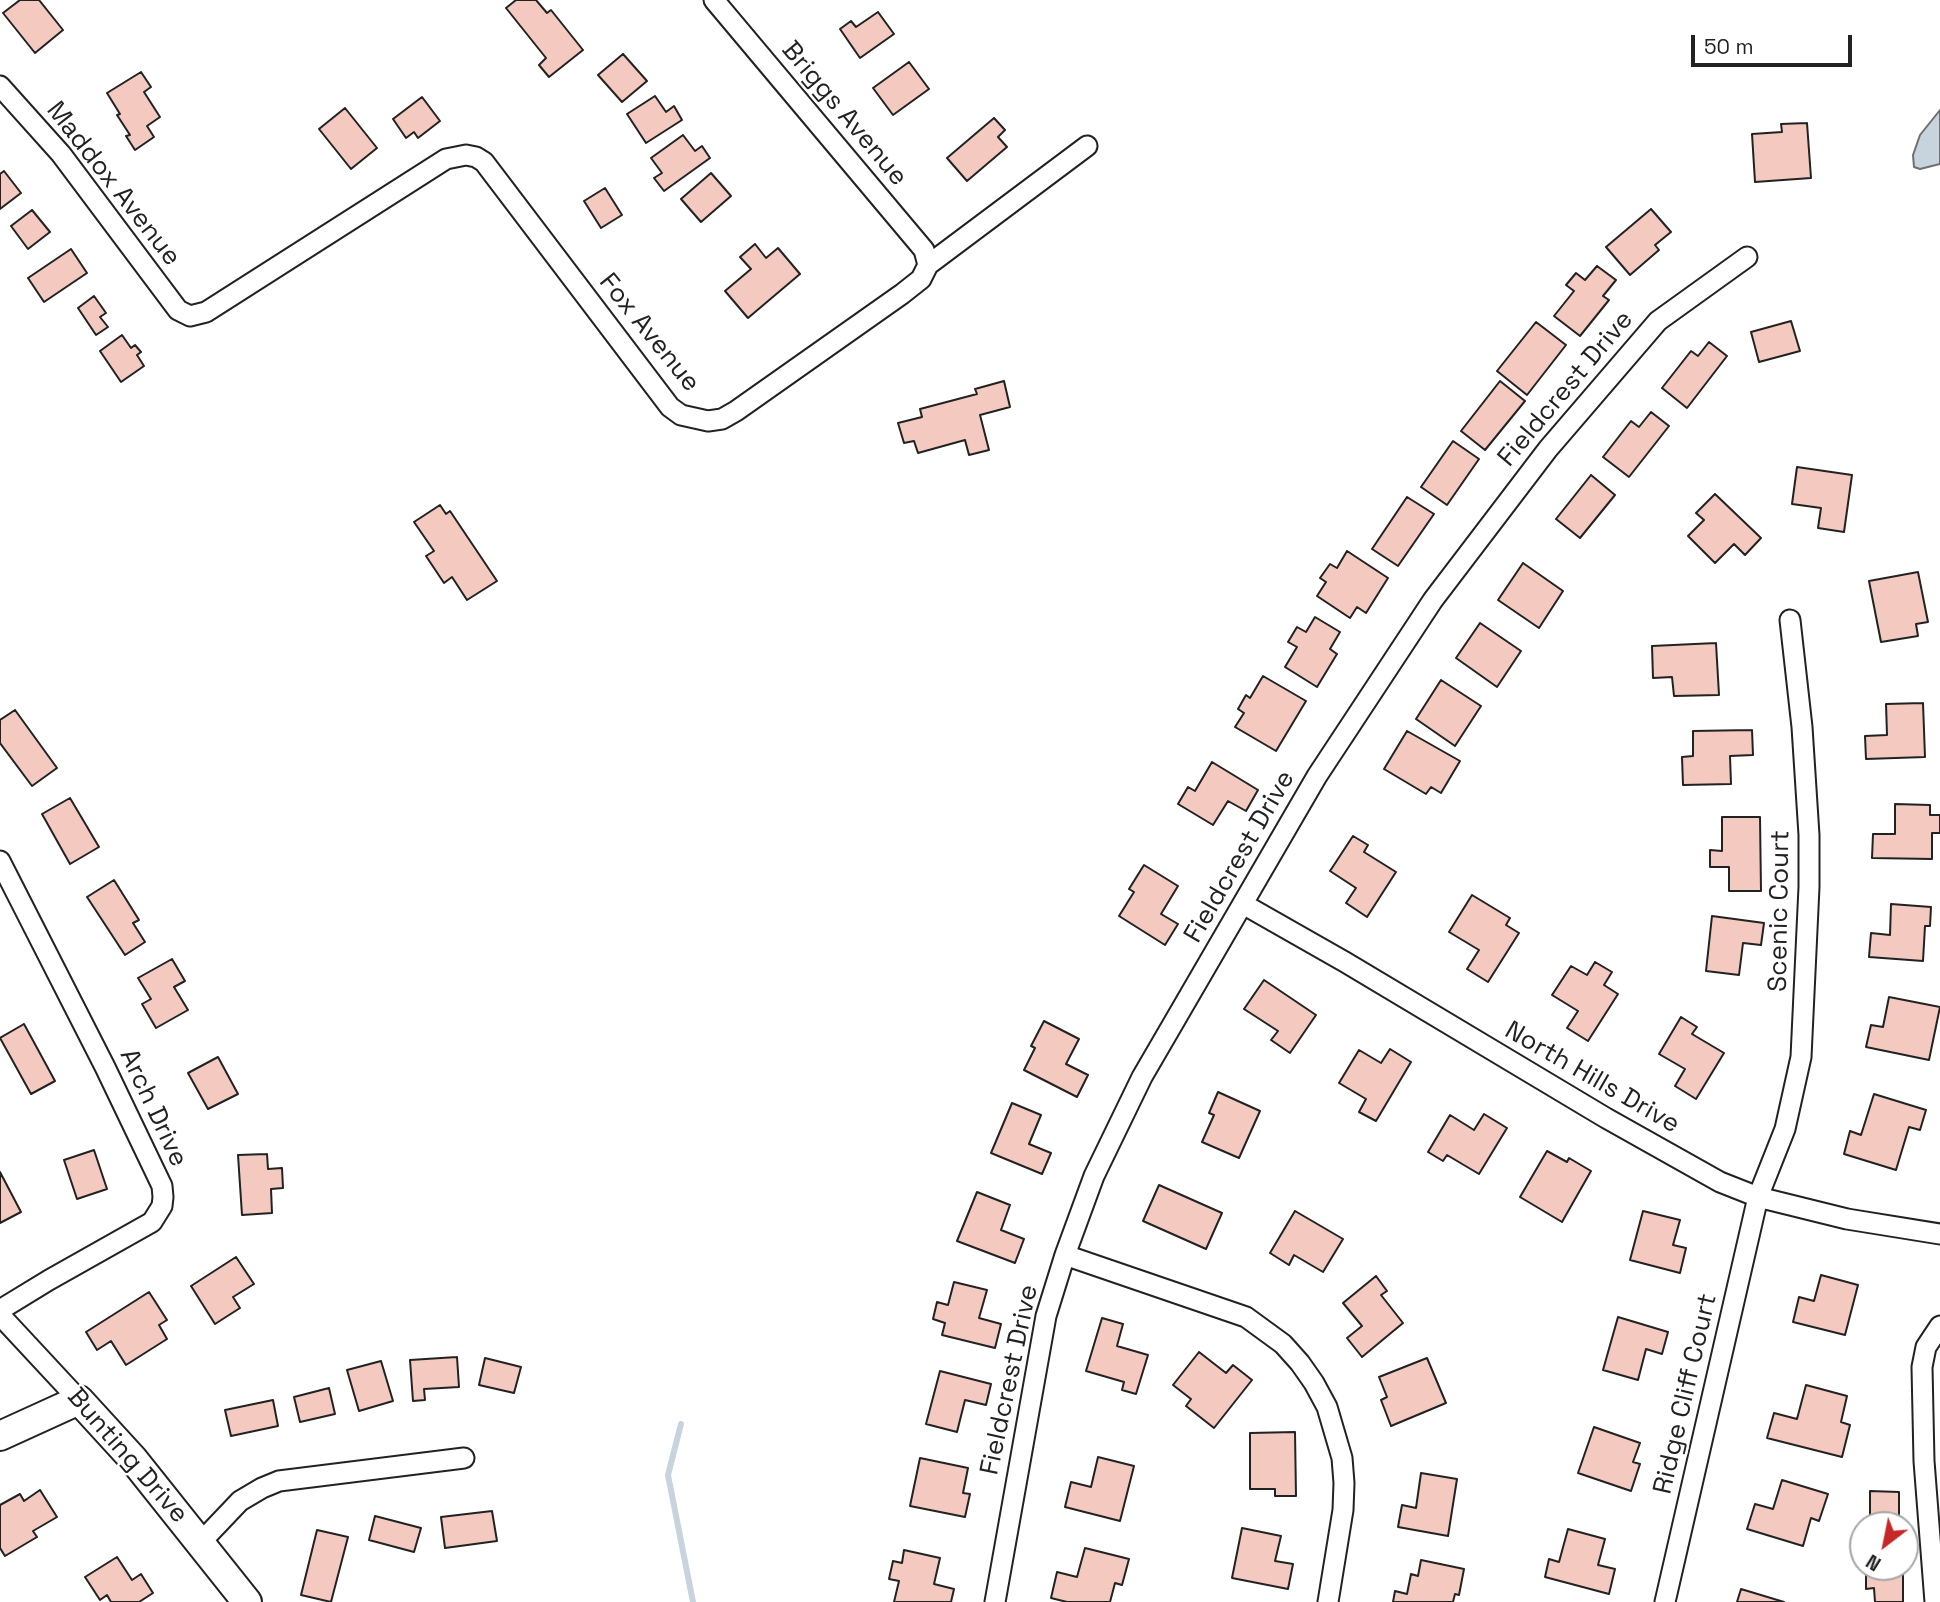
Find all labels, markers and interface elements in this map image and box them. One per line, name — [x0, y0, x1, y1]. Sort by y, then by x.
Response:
scale bar — [1695, 21, 1856, 65]
text: 50 m — [1704, 33, 1754, 60]
street label: Briggs Avenue — [775, 35, 913, 193]
street label: Maddox Avenue — [39, 96, 187, 272]
street label: Fox Avenue — [592, 268, 706, 398]
street label: Fieldcrest Drive — [1492, 305, 1640, 473]
street label: Fieldcrest Drive — [1178, 765, 1302, 949]
street label: Scenic Court — [1763, 830, 1797, 992]
street label: North Hills Drive — [1499, 1015, 1685, 1141]
street label: Arch Drive — [112, 1044, 194, 1172]
street label: Fieldcrest Drive — [975, 1282, 1045, 1478]
street label: Ridge Cliff Court — [1648, 1291, 1724, 1497]
street label: Bunting Drive — [60, 1382, 194, 1530]
north arrow — [1849, 1511, 1919, 1581]
text: N — [1862, 1549, 1886, 1577]

